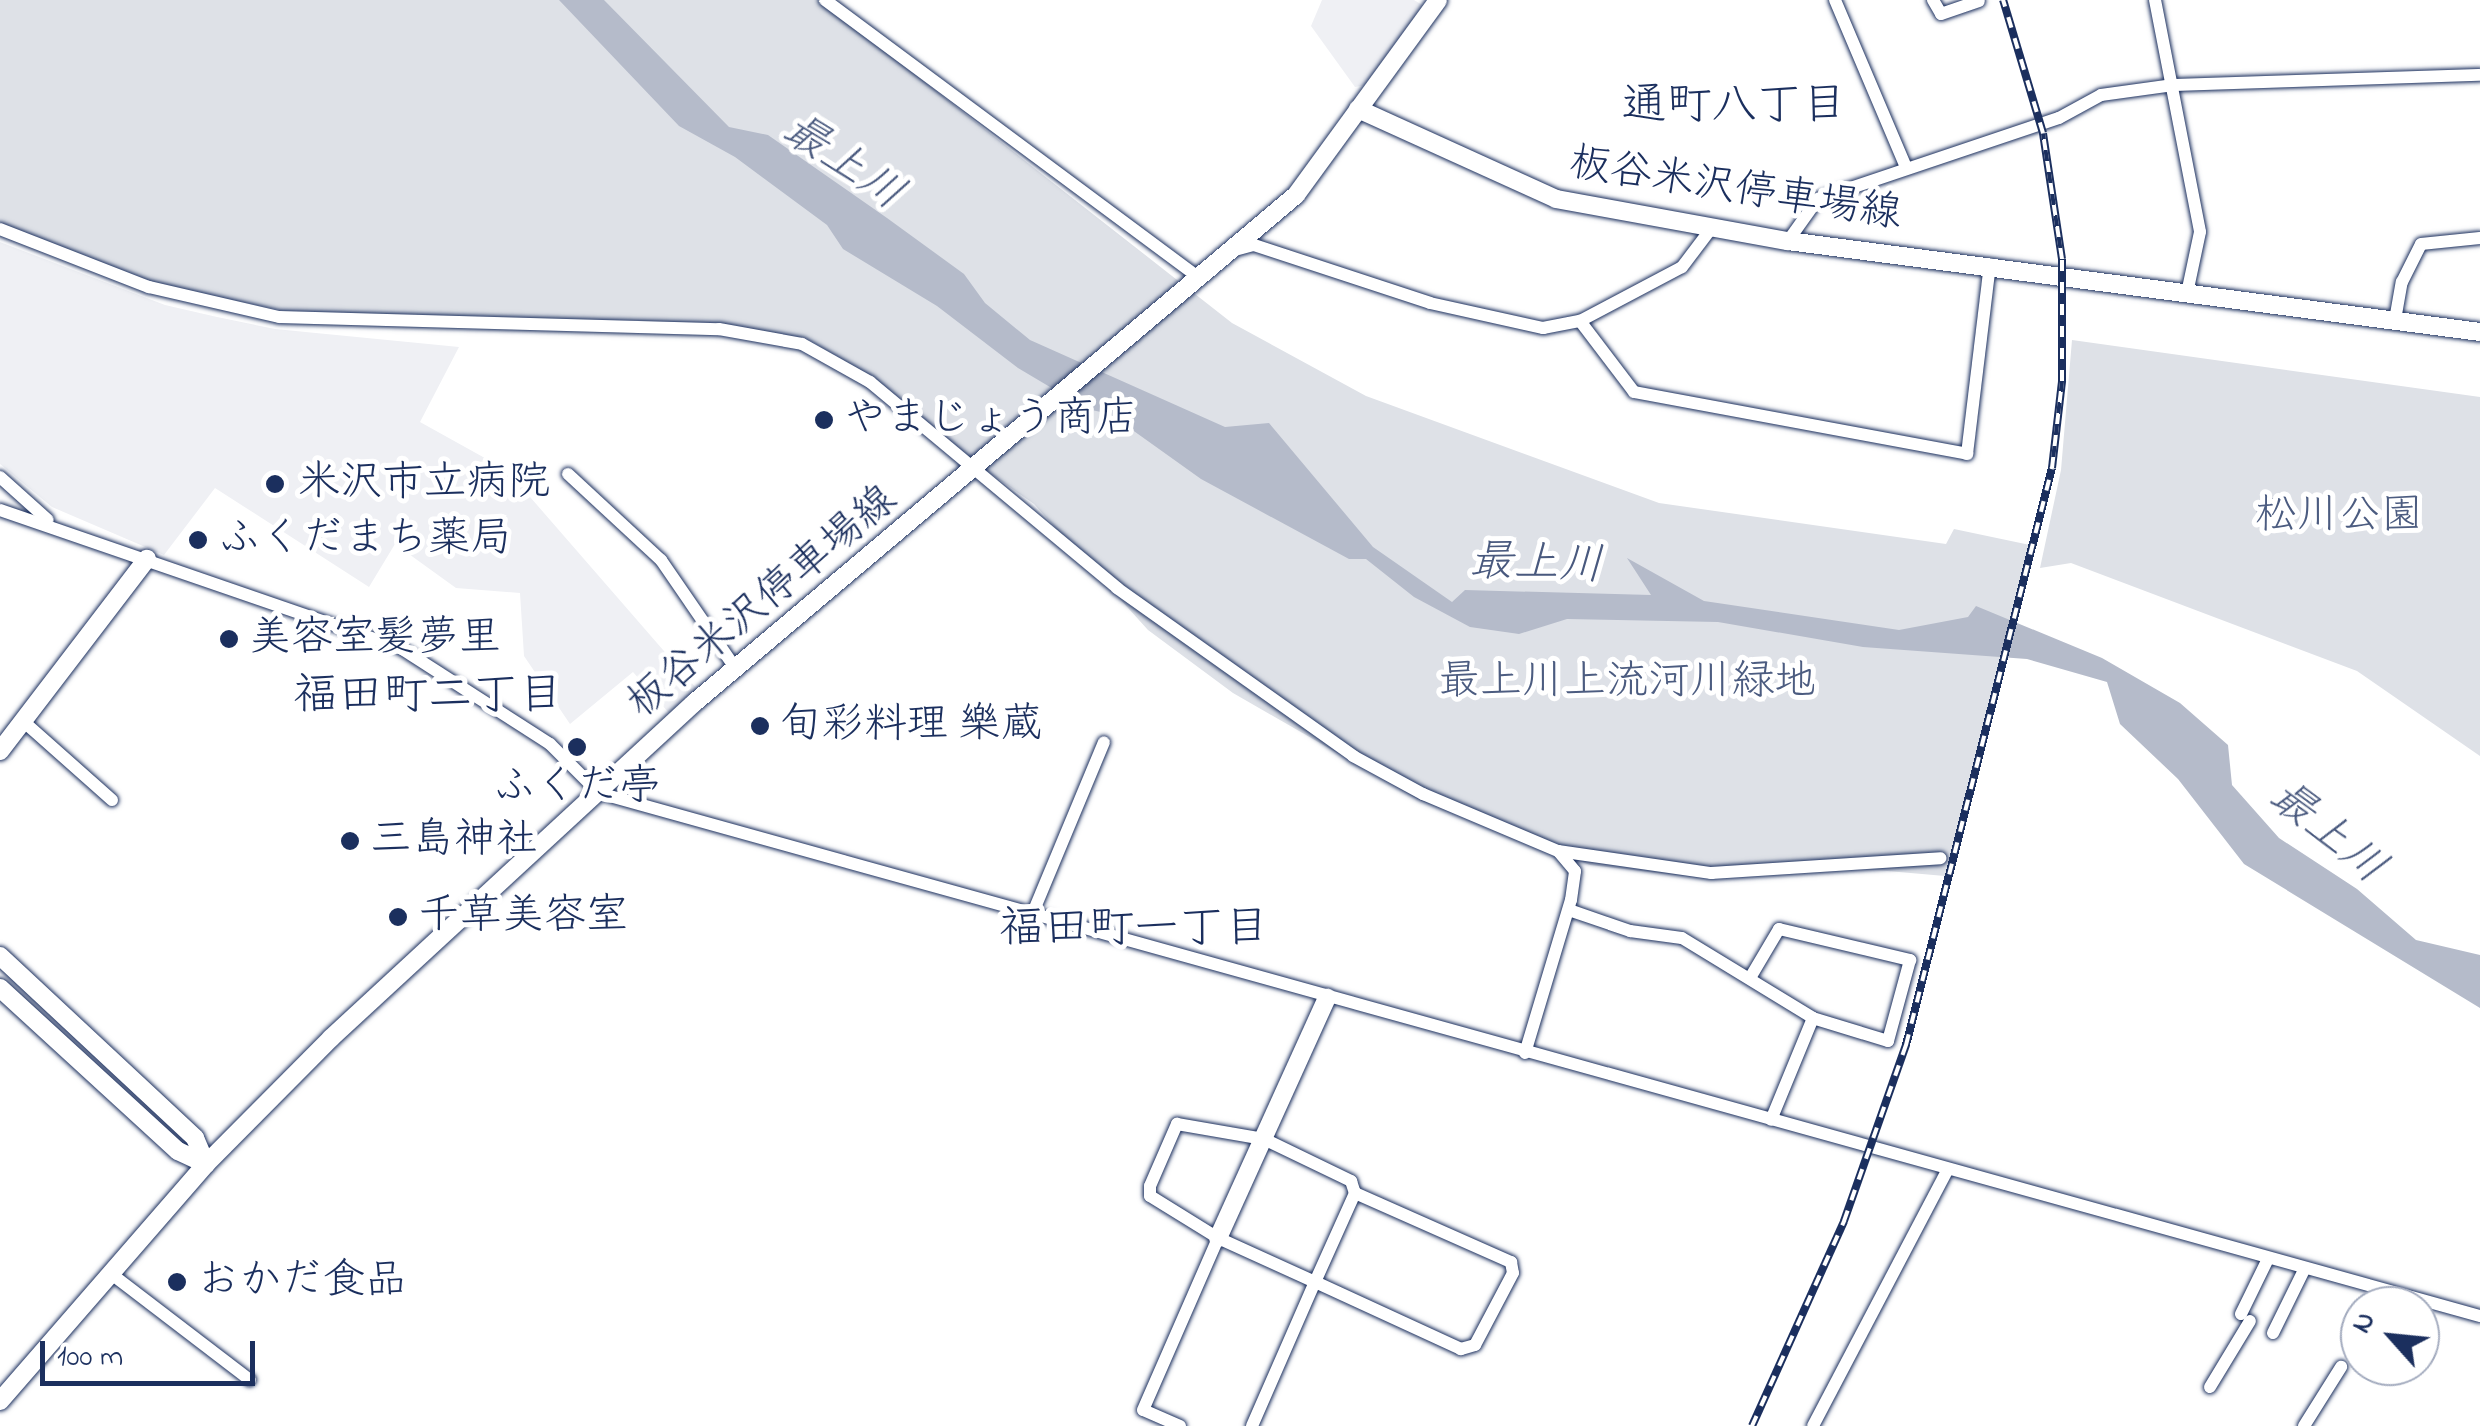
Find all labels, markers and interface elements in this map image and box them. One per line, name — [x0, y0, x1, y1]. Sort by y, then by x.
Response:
district label: 通町八丁目 — [1622, 81, 1846, 135]
water label: 最上川 — [771, 104, 913, 224]
street label: 板谷米沢停車場線 — [1565, 139, 1905, 241]
place label: やまじょう商店 — [844, 395, 1138, 445]
marker: やまじょう商店 — [813, 409, 835, 431]
place label: 米沢市立病院 — [298, 459, 550, 509]
marker: 米沢市立病院 — [262, 471, 288, 497]
street label: 板谷米沢停車場線 — [618, 476, 908, 730]
park label: 松川公園 — [2255, 492, 2423, 542]
place label: ふくだまち薬局 — [218, 515, 512, 565]
marker: ふくだまち薬局 — [187, 529, 209, 551]
water label: 最上川 — [1468, 537, 1604, 595]
place label: 美容室髪夢里 — [249, 614, 501, 664]
marker: 美容室髪夢里 — [218, 628, 240, 650]
park label: 最上川上流河川緑地 — [1438, 658, 1816, 708]
district label: 福田町二丁目 — [293, 671, 563, 725]
place label: 旬彩料理 樂蔵 — [780, 701, 1042, 751]
marker: 旬彩料理 樂蔵 — [749, 715, 771, 737]
marker: ふくだ亭 — [566, 736, 588, 758]
place label: ふくだ亭 — [493, 763, 661, 813]
water label: 最上川 — [2257, 771, 2395, 897]
place label: 三島神社 — [370, 816, 538, 866]
marker: 三島神社 — [339, 830, 361, 852]
place label: 千草美容室 — [418, 892, 628, 942]
district label: 福田町一丁目 — [999, 904, 1269, 958]
marker: 千草美容室 — [387, 906, 409, 928]
place label: おかだ食品 — [197, 1257, 407, 1307]
marker: おかだ食品 — [166, 1271, 188, 1293]
north arrow — [2340, 1286, 2440, 1386]
text: N — [2342, 1305, 2387, 1341]
scale bar — [45, 1321, 260, 1383]
text: 100 m — [57, 1336, 123, 1380]

